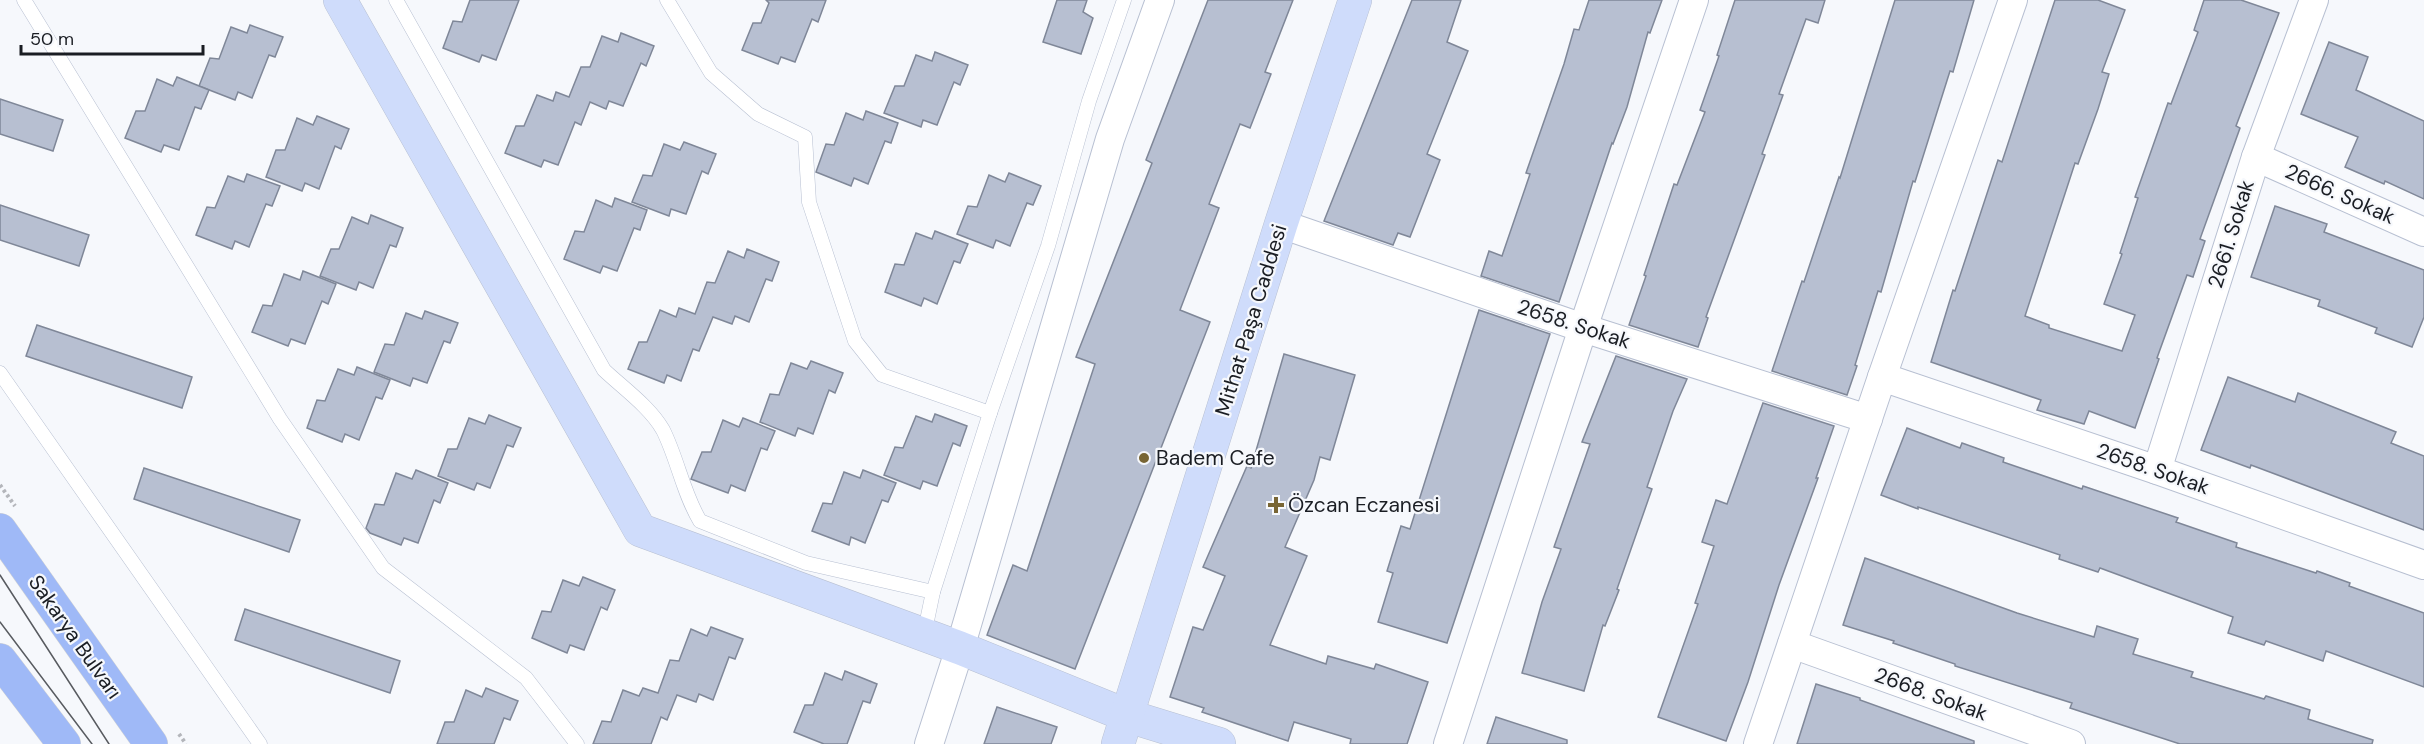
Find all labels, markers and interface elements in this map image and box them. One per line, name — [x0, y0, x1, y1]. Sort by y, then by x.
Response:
scale bar — [21, 18, 202, 56]
text: 50 m — [30, 27, 74, 51]
street label: 2666. Sokak — [2281, 157, 2400, 231]
street label: 2661. Sokak — [2201, 176, 2261, 292]
street label: Mithat Paşa Caddesi — [1209, 221, 1293, 419]
street label: 2658. Sokak — [1514, 293, 1635, 356]
street label: 2658. Sokak — [2093, 437, 2213, 501]
place label: Badem Cafe — [1156, 444, 1275, 472]
marker: Badem Cafe — [1137, 451, 1151, 465]
place label: Özcan Eczanesi — [1288, 491, 1439, 519]
marker: Özcan Eczanesi — [1269, 498, 1283, 512]
street label: Sakarya Bulvarı — [22, 570, 128, 704]
street label: 2668. Sokak — [1871, 661, 1992, 727]

